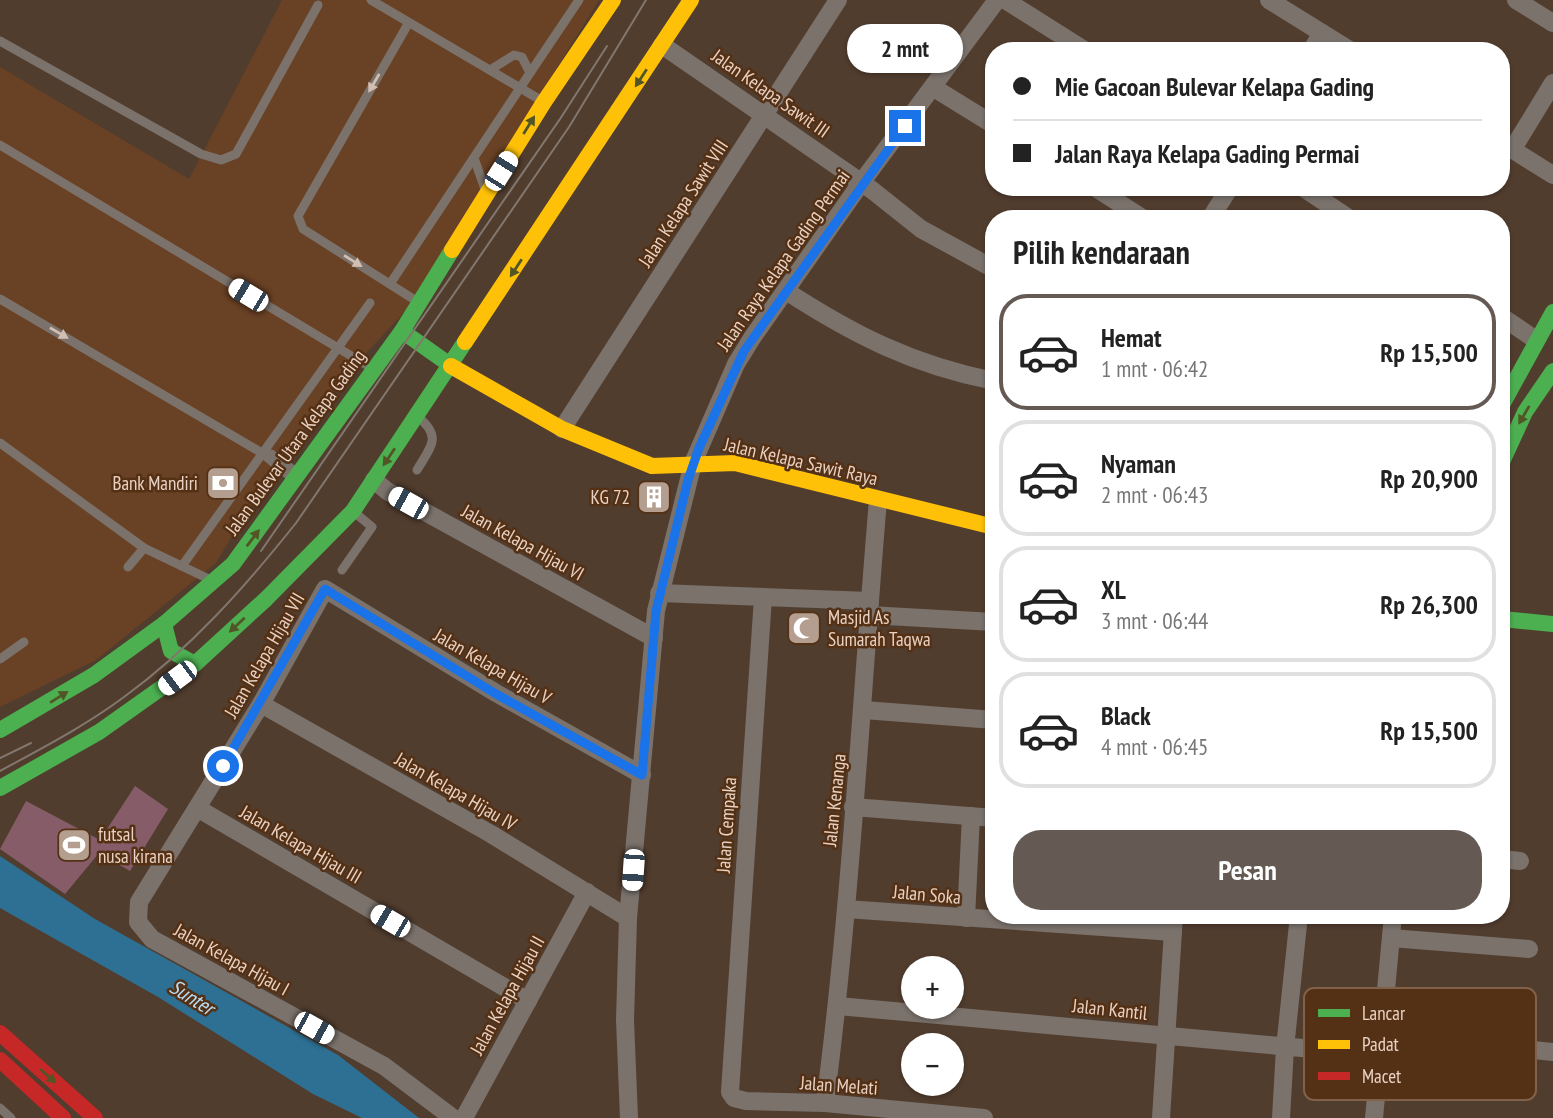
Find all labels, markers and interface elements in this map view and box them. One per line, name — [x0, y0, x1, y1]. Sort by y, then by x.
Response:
callout: 2 mnt — [847, 24, 963, 74]
text: 2 mnt — [881, 34, 929, 63]
street label: Jalan Kelapa Sawit III — [707, 43, 835, 143]
one-way arrow — [634, 68, 647, 88]
text: Mie Gacoan Bulevar Kelapa Gading — [1055, 70, 1374, 103]
one-way arrow — [368, 73, 380, 92]
route end — [889, 110, 921, 142]
one-way arrow — [523, 116, 536, 135]
street label: Jalan Kelapa Sawit VIII — [632, 135, 733, 272]
text: Jalan Raya Kelapa Gading Permai — [1055, 137, 1360, 170]
car — [481, 148, 522, 194]
street label: Jalan Raya Kelapa Gading Permai — [711, 165, 855, 356]
text: Pilih kendaraan — [1013, 231, 1190, 273]
one-way arrow — [343, 254, 363, 267]
one-way arrow — [509, 258, 522, 278]
car — [225, 275, 272, 315]
icon: car — [1017, 321, 1080, 384]
text: Hemat — [1101, 321, 1162, 354]
one-way arrow — [49, 327, 68, 340]
text: Rp 15,500 — [1380, 336, 1478, 369]
street label: Jalan Bulevar Utara Kelapa Gading — [219, 344, 370, 540]
text: 1 mnt · 06:42 — [1101, 354, 1208, 383]
one-way arrow — [1518, 405, 1530, 424]
street label: Jalan Kelapa Sawit Raya — [721, 431, 880, 490]
icon: car — [1017, 447, 1080, 510]
text: Nyaman — [1101, 447, 1176, 480]
one-way arrow — [382, 448, 396, 466]
text: Rp 20,900 — [1380, 462, 1478, 495]
bank icon: Bank Mandiri — [204, 464, 242, 502]
place label: Bank Mandiri — [112, 471, 198, 495]
building icon: KG 72 — [635, 478, 673, 516]
text: 2 mnt · 06:43 — [1101, 480, 1208, 509]
car — [385, 484, 432, 522]
place label: KG 72 — [591, 485, 630, 509]
street label: Jalan Kelapa Hijau VI — [457, 498, 588, 585]
one-way arrow — [245, 529, 259, 547]
icon: car — [1017, 573, 1080, 636]
text: XL — [1101, 573, 1126, 606]
street label: Jalan Kelapa Hijau VII — [218, 588, 310, 723]
text: Rp 26,300 — [1380, 588, 1478, 621]
place label: Masjid As Sumarah Taqwa — [828, 605, 931, 651]
text: 3 mnt · 06:44 — [1101, 606, 1208, 635]
mosque icon: Masjid As Sumarah Taqwa — [785, 609, 823, 647]
one-way arrow — [229, 617, 246, 633]
street label: Jalan Kelapa Hijau V — [429, 622, 556, 709]
car — [154, 657, 201, 699]
one-way arrow — [50, 690, 69, 703]
icon: car — [1017, 699, 1080, 762]
text: Black — [1101, 699, 1151, 732]
text: Rp 15,500 — [1380, 714, 1478, 747]
text: 4 mnt · 06:45 — [1101, 732, 1208, 761]
street label: Jalan Kelapa Hijau IV — [390, 746, 521, 836]
route start — [207, 750, 239, 782]
street label: Jalan Kenanga — [817, 752, 851, 849]
street label: Jalan Cempaka — [711, 776, 741, 875]
street label: Jalan Kelapa Hijau III — [235, 799, 366, 889]
place label: futsal nusa kirana — [98, 822, 173, 868]
sports icon: futsal nusa kirana — [55, 826, 93, 864]
button: Pesan — [1013, 830, 1482, 910]
car — [622, 848, 645, 892]
street label: Jalan Soka — [891, 879, 962, 909]
car — [367, 901, 414, 941]
street label: Jalan Kelapa Hijau I — [169, 917, 294, 1000]
street label: Jalan Kelapa Hijau II — [464, 931, 550, 1059]
map controls — [901, 956, 964, 1096]
button: + — [901, 956, 964, 1019]
water label: Sunter — [165, 973, 222, 1023]
legend — [1304, 988, 1536, 1100]
street label: Jalan Kantil — [1070, 993, 1149, 1025]
text: Lancar — [1362, 1001, 1406, 1025]
car — [291, 1009, 338, 1047]
text: Padat — [1362, 1032, 1399, 1056]
button: − — [901, 1033, 964, 1096]
text: Macet — [1362, 1064, 1402, 1088]
one-way arrow — [39, 1067, 56, 1083]
street label: Jalan Melati — [798, 1070, 879, 1100]

